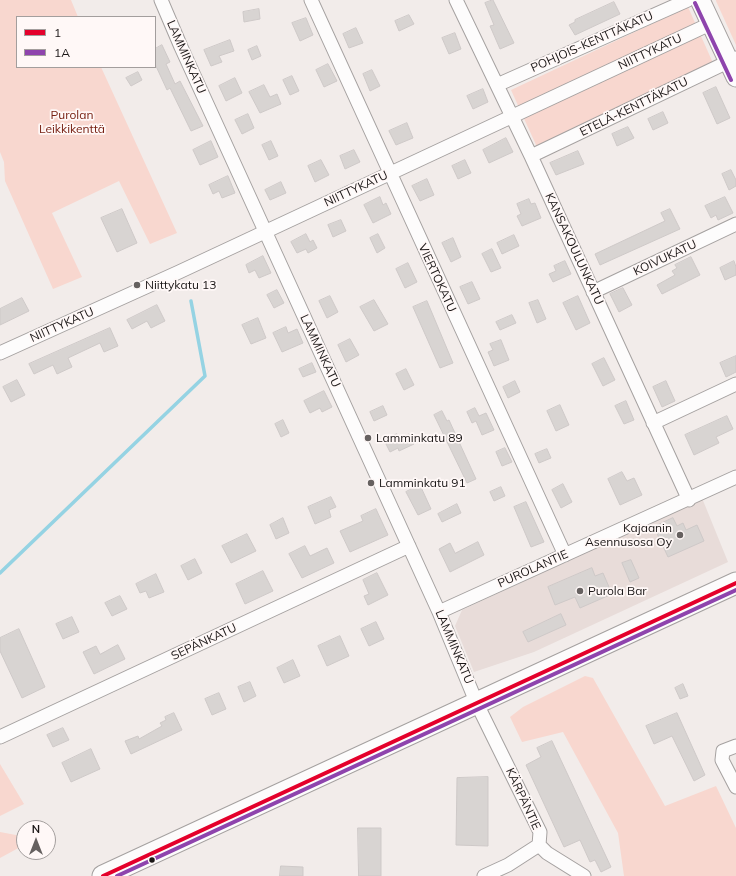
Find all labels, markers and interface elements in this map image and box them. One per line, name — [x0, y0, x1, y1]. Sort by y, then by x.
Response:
street label: POHJOIS-KENTTÄKATU — [529, 8, 655, 76]
legend — [16, 16, 156, 68]
street label: LAMMINKATU — [163, 18, 209, 96]
text: 1 — [54, 25, 61, 40]
street label: NIITTYKATU — [616, 31, 684, 73]
text: 1A — [54, 45, 70, 60]
street label: ETELÄ-KENTTÄKATU — [578, 75, 690, 139]
park label: Purolan Leikkikenttä — [39, 108, 105, 136]
street label: NIITTYKATU — [322, 168, 390, 210]
street label: KANSAKOULUNKATU — [542, 191, 606, 307]
street label: KOIVUKATU — [631, 237, 699, 279]
street label: VIERTOKATU — [415, 242, 459, 314]
place label: Niittykatu 13 — [145, 278, 216, 292]
marker: Niittykatu 13 — [132, 280, 142, 290]
street label: NIITTYKATU — [28, 304, 96, 346]
street label: LAMMINKATU — [297, 312, 343, 390]
place label: Lamminkatu 89 — [376, 431, 463, 445]
marker: Lamminkatu 89 — [363, 433, 373, 443]
place label: Lamminkatu 91 — [379, 476, 466, 490]
marker: Lamminkatu 91 — [366, 478, 376, 488]
place label: Kajaanin Asennusosa Oy — [585, 521, 672, 549]
marker: Kajaanin Asennusosa Oy — [675, 530, 685, 540]
street label: PUROLANTIE — [496, 547, 570, 591]
place label: Purola Bar — [588, 584, 647, 598]
marker: Purola Bar — [575, 586, 585, 596]
street label: LAMMINKATU — [432, 608, 476, 686]
street label: SEPÄNKATU — [169, 621, 239, 663]
street label: KÄRPÄNTIE — [502, 766, 544, 832]
north arrow — [16, 820, 56, 860]
text: N — [32, 822, 40, 836]
unlabelled marker — [147, 855, 157, 865]

